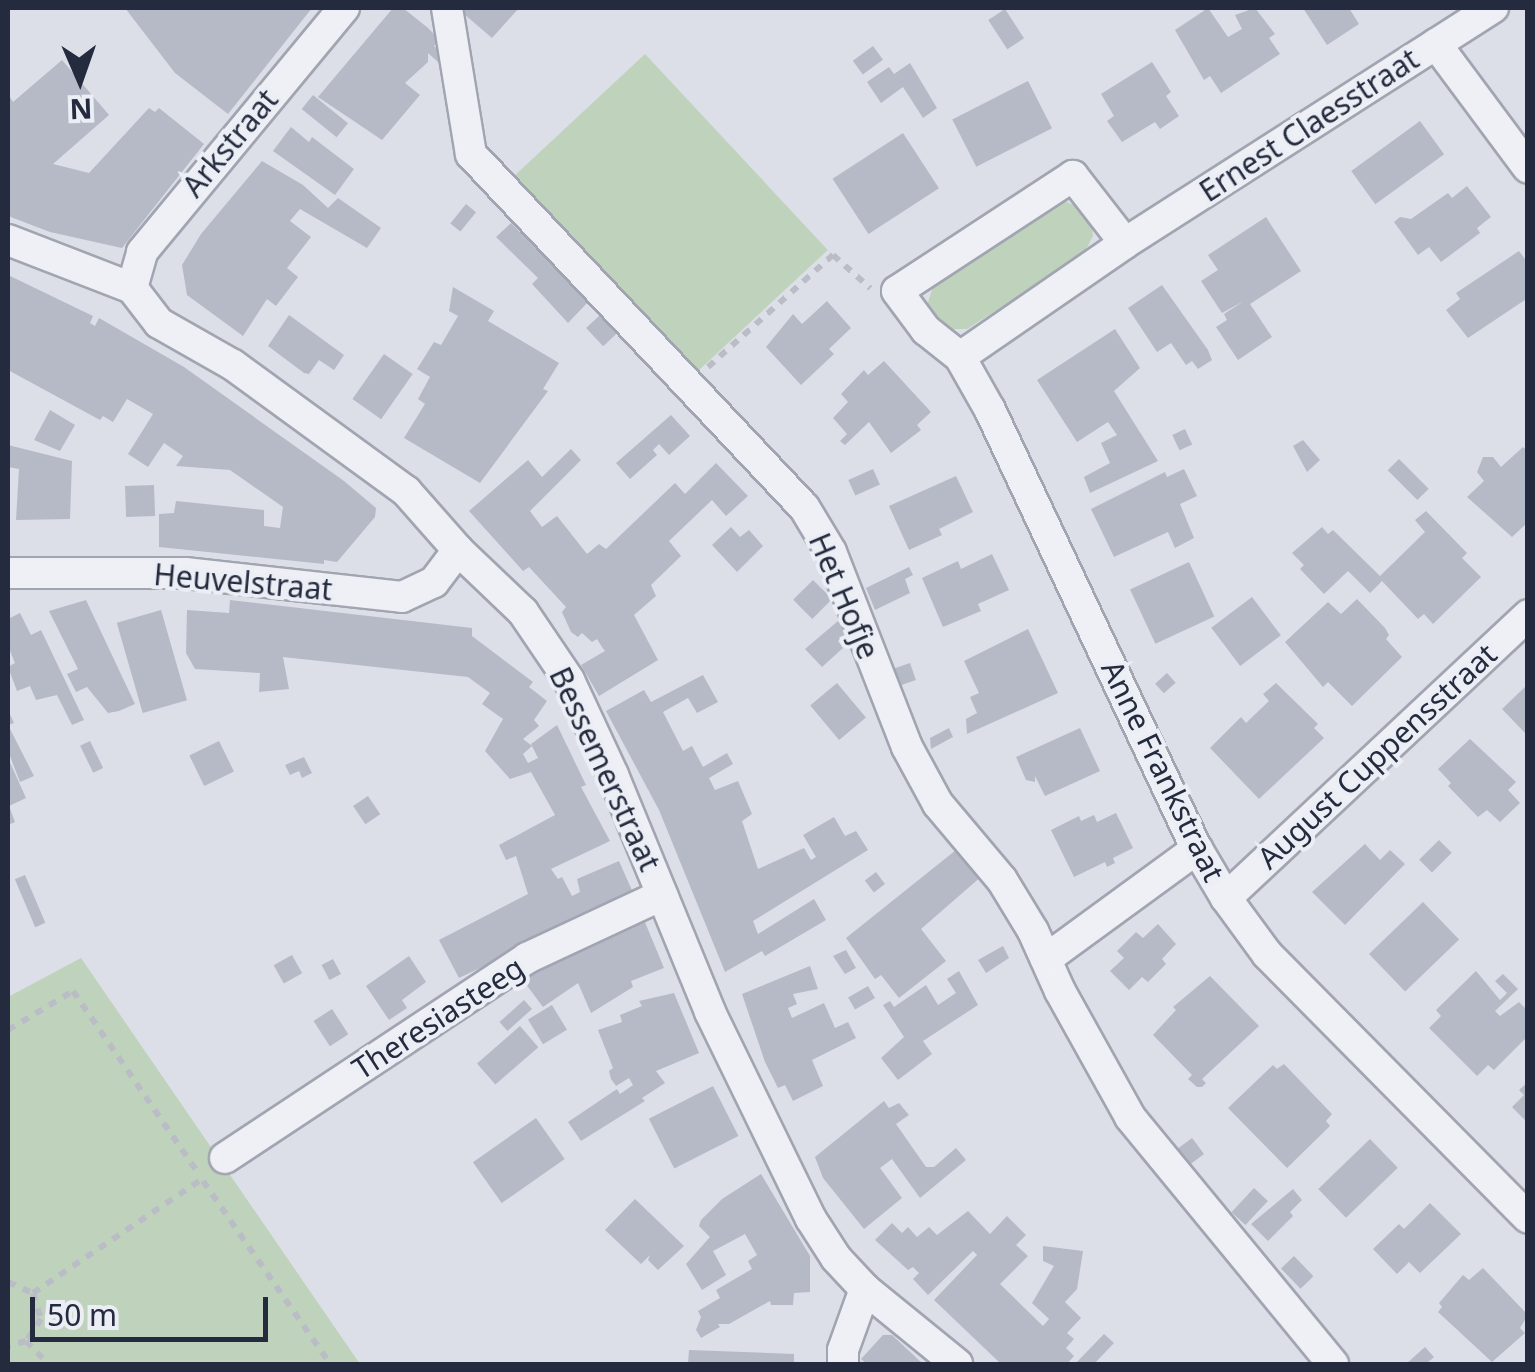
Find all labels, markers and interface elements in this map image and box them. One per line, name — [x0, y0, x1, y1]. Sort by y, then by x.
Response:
north arrow — [30, 30, 130, 130]
street label: Ernest Claesstraat — [1193, 41, 1425, 209]
street label: Arkstraat — [175, 82, 285, 204]
text: N — [69, 91, 93, 129]
street label: Het Hofje — [801, 528, 887, 664]
street label: Heuvelstraat — [152, 556, 334, 608]
street label: August Cuppensstraat — [1250, 636, 1504, 876]
street label: Anne Frankstraat — [1094, 655, 1232, 887]
street label: Bessemerstraat — [542, 661, 668, 877]
street label: Theresiasteeg — [345, 949, 531, 1087]
scale bar — [35, 1277, 272, 1339]
text: 50 m — [47, 1294, 117, 1335]

